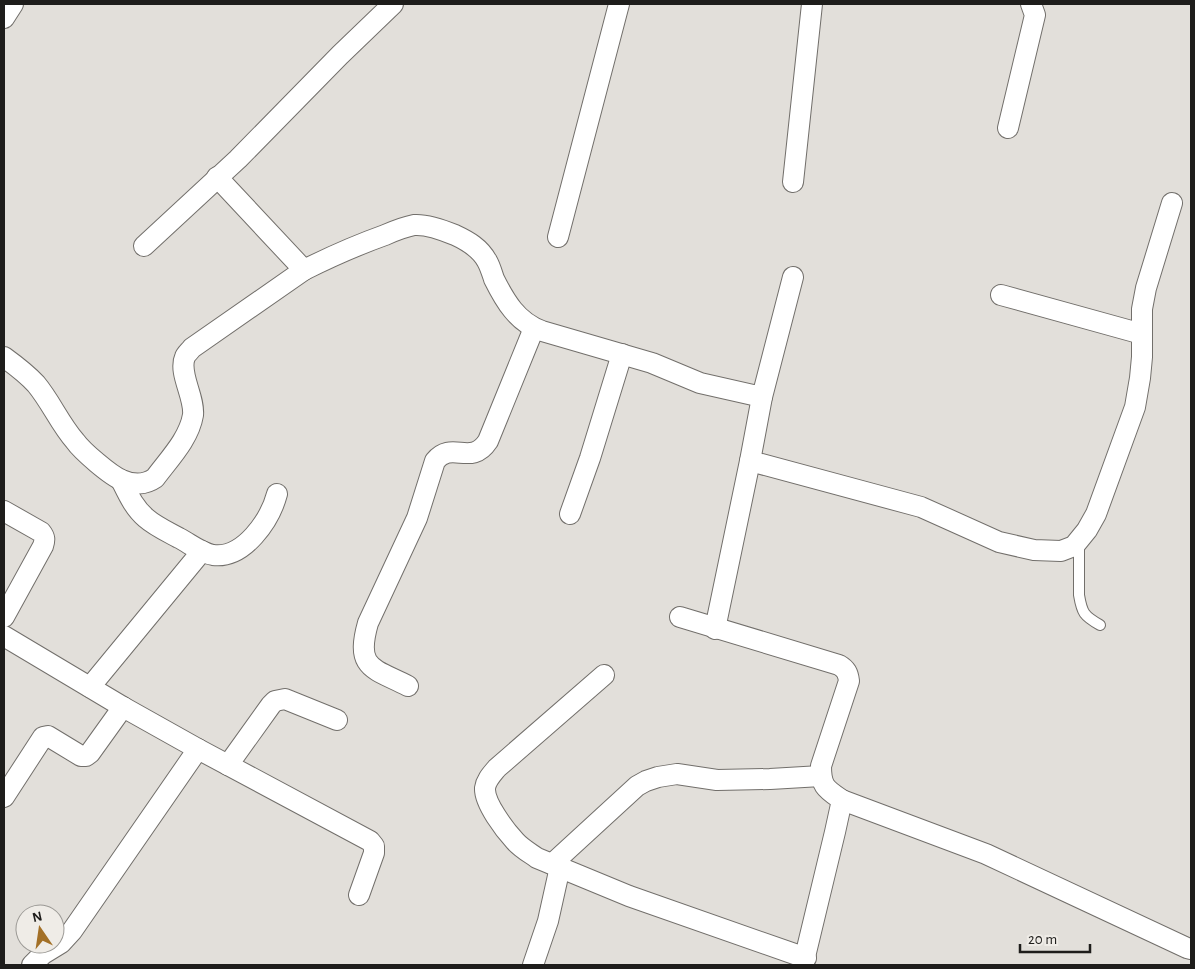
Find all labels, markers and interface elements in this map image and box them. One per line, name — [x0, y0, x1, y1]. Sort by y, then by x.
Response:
north arrow — [15, 904, 65, 954]
text: N — [31, 909, 44, 925]
scale bar — [1020, 922, 1090, 954]
text: 20 m — [1028, 932, 1057, 947]

